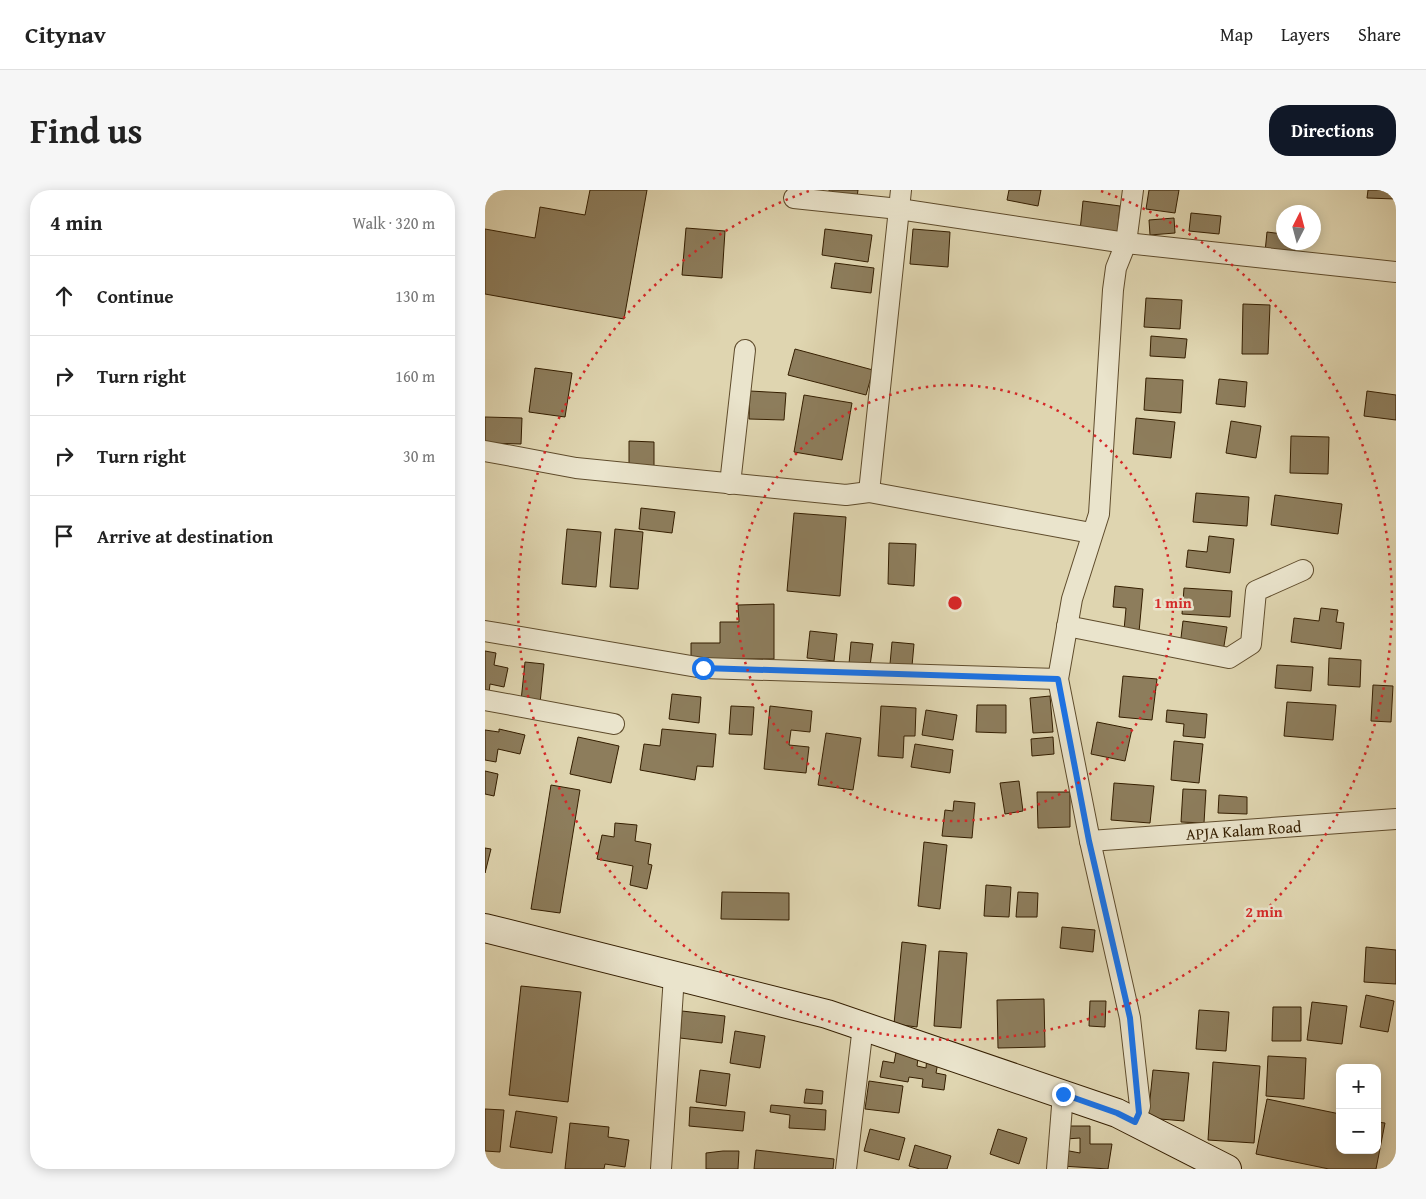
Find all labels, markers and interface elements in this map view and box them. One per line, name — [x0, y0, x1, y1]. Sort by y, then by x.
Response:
text: Citynav — [25, 17, 106, 52]
text: Map — [1220, 21, 1253, 48]
text: Layers — [1281, 21, 1330, 48]
text: Share — [1358, 21, 1401, 48]
text: Find us — [30, 105, 143, 156]
button: Directions — [1269, 105, 1396, 156]
north arrow — [1276, 205, 1321, 250]
text: 4 min — [50, 207, 102, 238]
text: Walk · 320 m — [352, 211, 435, 235]
icon: ahead — [50, 282, 78, 310]
text: Continue — [97, 282, 174, 310]
text: 130 m — [395, 284, 435, 308]
icon: right — [50, 362, 78, 390]
text: Turn right — [97, 362, 186, 390]
text: 160 m — [395, 364, 435, 388]
icon: right — [50, 442, 78, 470]
text: Turn right — [97, 442, 186, 470]
text: 30 m — [403, 444, 435, 468]
icon: arrive — [50, 522, 78, 550]
text: Arrive at destination — [97, 522, 273, 550]
text: 1 min — [1154, 592, 1192, 613]
centre of rings — [946, 594, 964, 612]
route start — [692, 657, 715, 680]
street label: APJA Kalam Road — [1185, 814, 1303, 846]
text: 2 min — [1245, 901, 1283, 922]
map controls — [1336, 1064, 1381, 1154]
button: + — [1336, 1064, 1381, 1109]
route end — [1052, 1083, 1075, 1106]
button: − — [1336, 1109, 1381, 1154]

